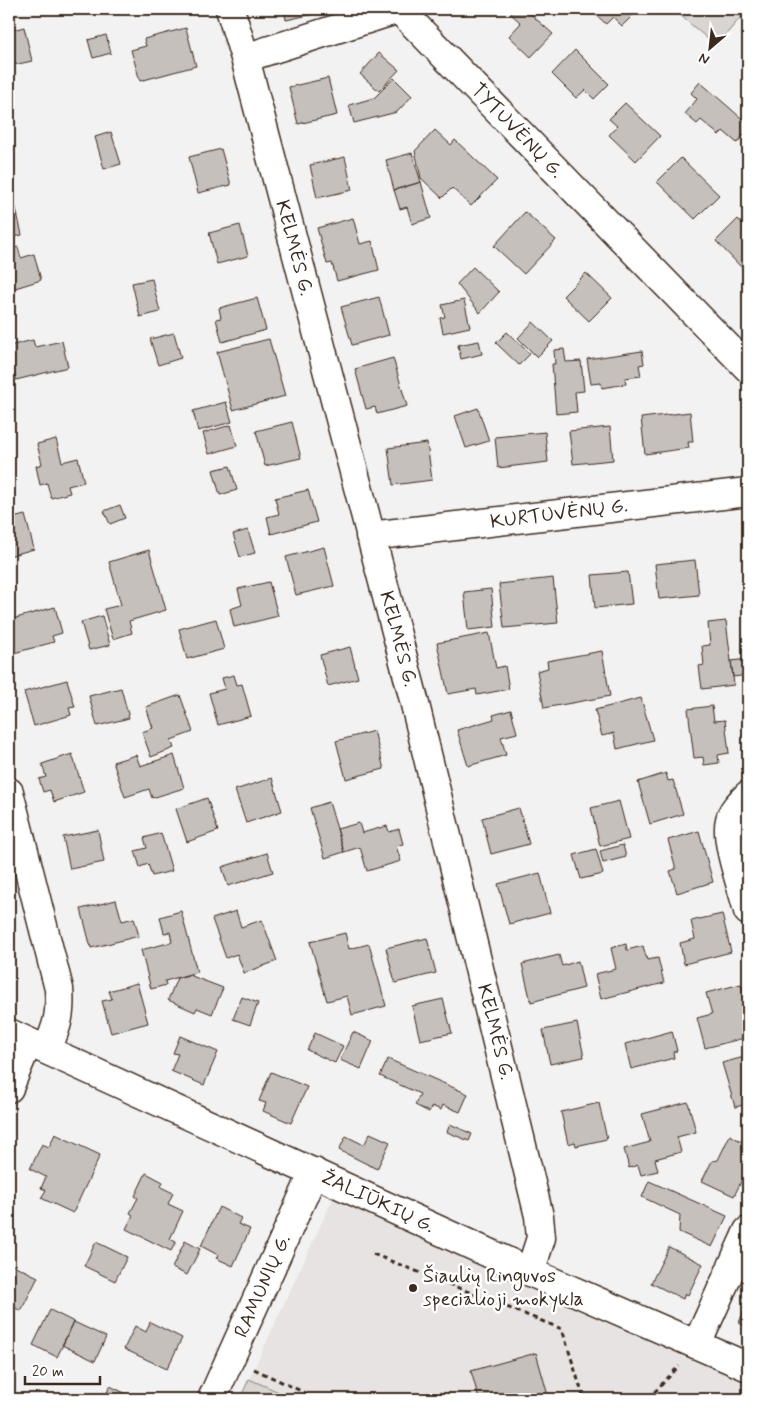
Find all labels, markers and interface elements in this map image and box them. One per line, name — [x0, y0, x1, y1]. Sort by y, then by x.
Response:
north arrow — [684, 22, 734, 72]
text: N — [696, 48, 713, 69]
street label: TYTUVĖNŲ G. — [465, 77, 569, 185]
street label: KELMĖS G. — [268, 197, 320, 299]
street label: KURTUVĖNŲ G. — [489, 492, 629, 536]
street label: KELMĖS G. — [372, 588, 424, 690]
street label: KELMĖS G. — [470, 981, 520, 1083]
street label: ŽALIŪKIŲ G. — [317, 1164, 439, 1240]
street label: RAMUNIŲ G. — [228, 1230, 298, 1342]
place label: Šiaulių Ringuvos specialioji mokykla — [423, 1263, 584, 1313]
marker: Šiaulių Ringuvos specialioji mokykla — [407, 1282, 419, 1294]
scale bar — [25, 1353, 100, 1385]
text: 20 m — [32, 1362, 64, 1382]

